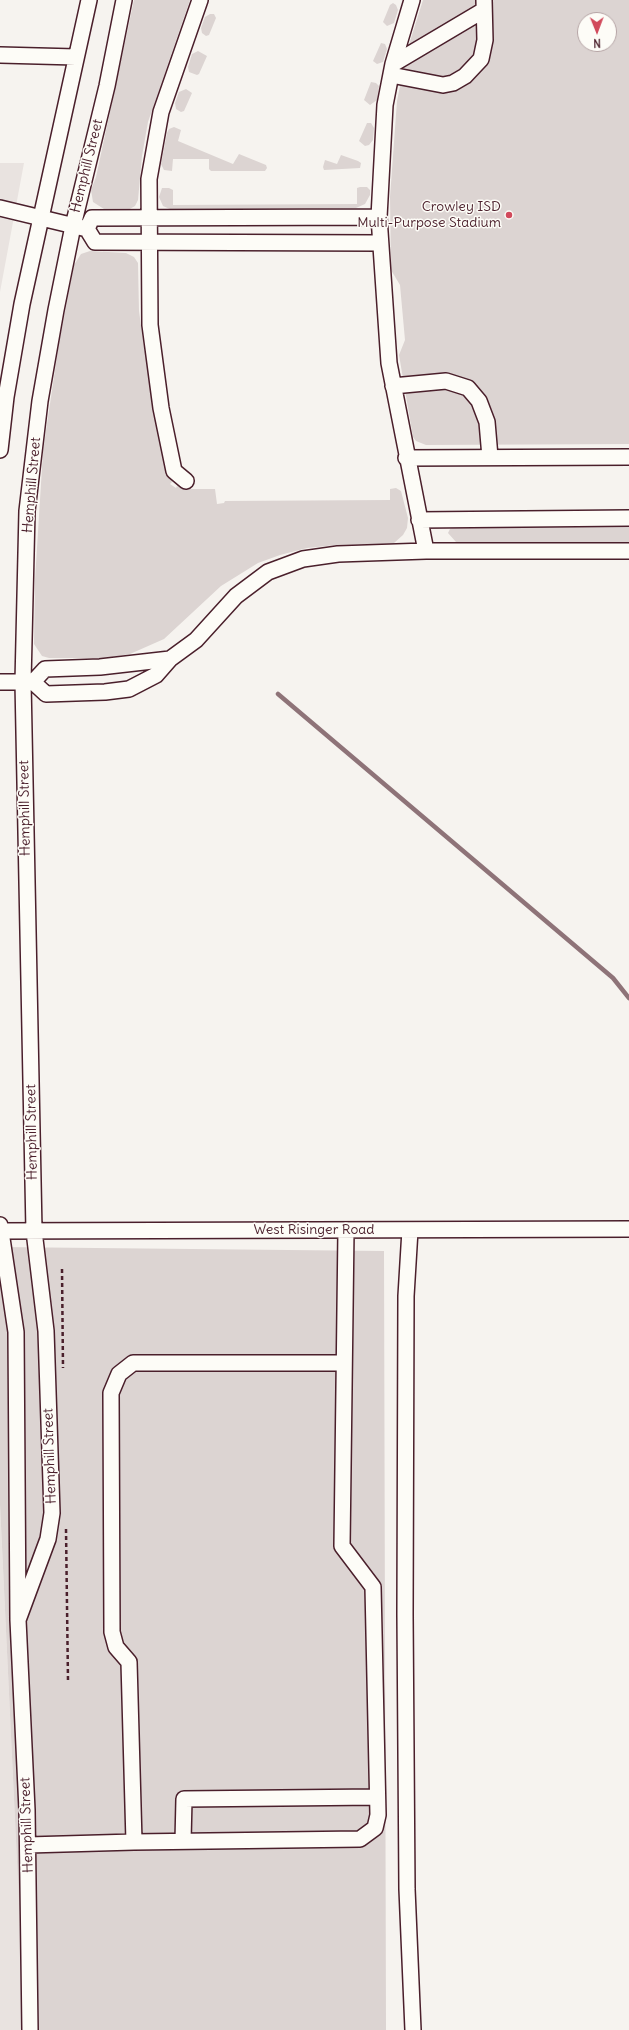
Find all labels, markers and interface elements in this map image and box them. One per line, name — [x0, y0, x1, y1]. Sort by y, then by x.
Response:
north arrow — [577, 12, 617, 52]
text: N — [593, 36, 601, 50]
street label: Hemphill Street — [67, 117, 107, 215]
place label: Crowley ISD Multi-Purpose Stadium — [357, 199, 501, 232]
marker: Crowley ISD Multi-Purpose Stadium — [504, 210, 514, 220]
street label: Hemphill Street — [19, 436, 45, 534]
street label: Hemphill Street — [16, 760, 34, 856]
street label: Hemphill Street — [23, 1084, 41, 1180]
street label: West Risinger Road — [253, 1222, 375, 1238]
street label: Hemphill Street — [40, 1408, 60, 1504]
street label: Hemphill Street — [17, 1777, 37, 1873]

